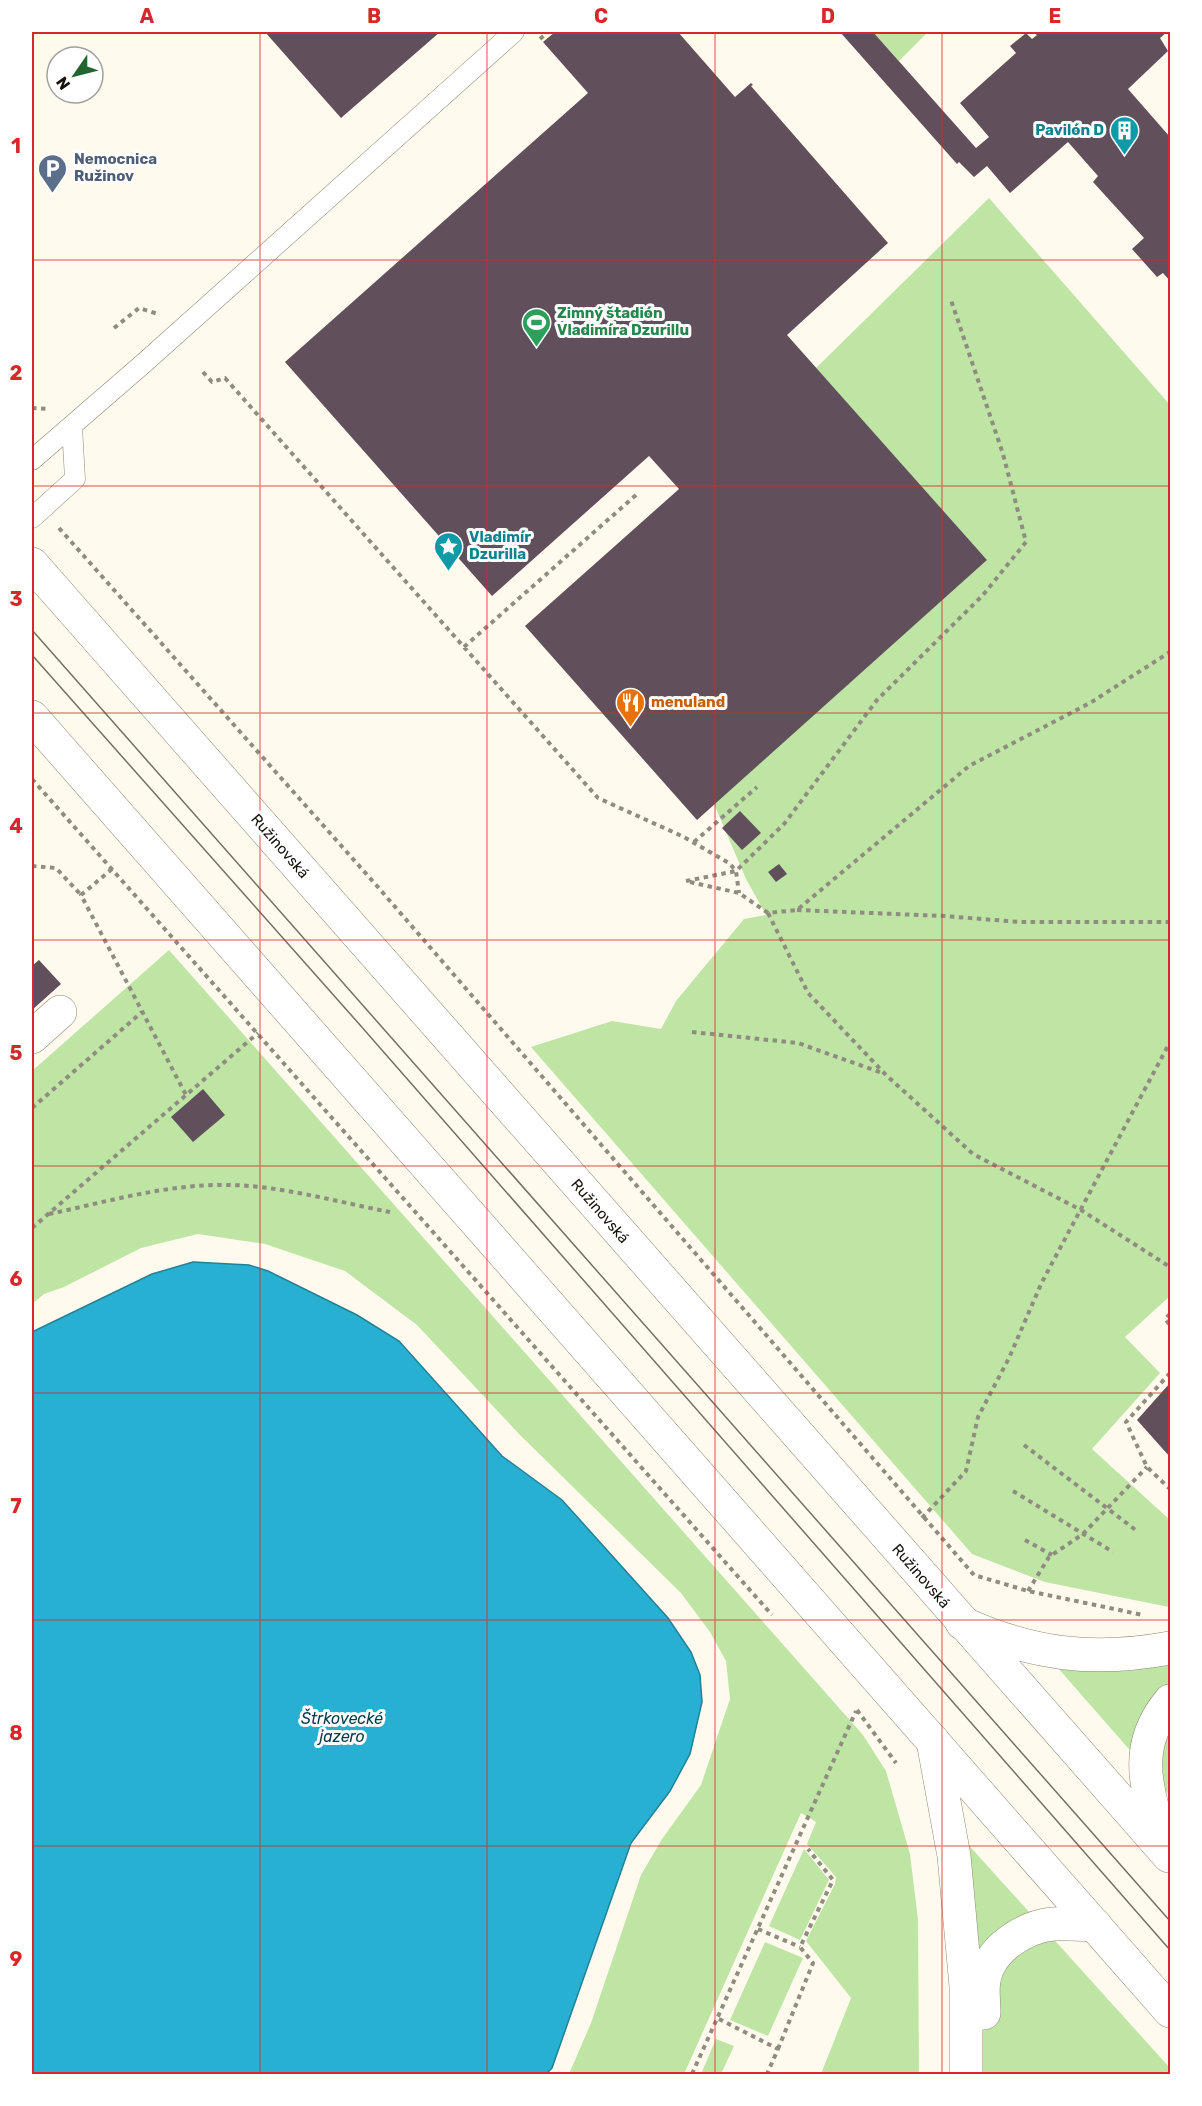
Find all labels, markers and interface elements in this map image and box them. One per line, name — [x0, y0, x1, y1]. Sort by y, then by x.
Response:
text: A — [140, 4, 155, 28]
text: B — [367, 4, 381, 28]
text: C — [594, 4, 608, 28]
text: D — [821, 4, 835, 28]
text: E — [1049, 4, 1061, 28]
north arrow — [45, 45, 105, 105]
text: N — [52, 73, 74, 93]
building icon: Pavilón D — [1109, 114, 1141, 156]
place label: Pavilón D — [1035, 121, 1104, 139]
text: 1 — [11, 134, 21, 158]
place label: Nemocnica Ružinov — [74, 150, 157, 185]
parking icon: Nemocnica Ružinov — [37, 152, 69, 194]
place label: Zimný štadión Vladimíra Dzurillu — [557, 304, 689, 339]
sports icon: Zimný štadión Vladimíra Dzurillu — [520, 306, 552, 348]
text: 2 — [10, 361, 23, 385]
place label: Vladimír Dzurilla — [469, 528, 531, 563]
place icon: Vladimír Dzurilla — [432, 530, 464, 572]
text: 3 — [9, 587, 23, 611]
restaurant icon: menuland — [614, 686, 646, 728]
place label: menuland — [651, 693, 725, 711]
street label: Ružinovská — [247, 810, 313, 882]
text: 4 — [9, 814, 23, 838]
text: 5 — [10, 1041, 23, 1065]
street label: Ružinovská — [567, 1175, 633, 1247]
text: 6 — [9, 1267, 23, 1291]
text: 7 — [10, 1494, 22, 1518]
street label: Ružinovská — [888, 1540, 954, 1612]
water label: Štrkovecké jazero — [301, 1708, 383, 1746]
text: 8 — [9, 1721, 23, 1745]
text: 9 — [10, 1947, 23, 1971]

